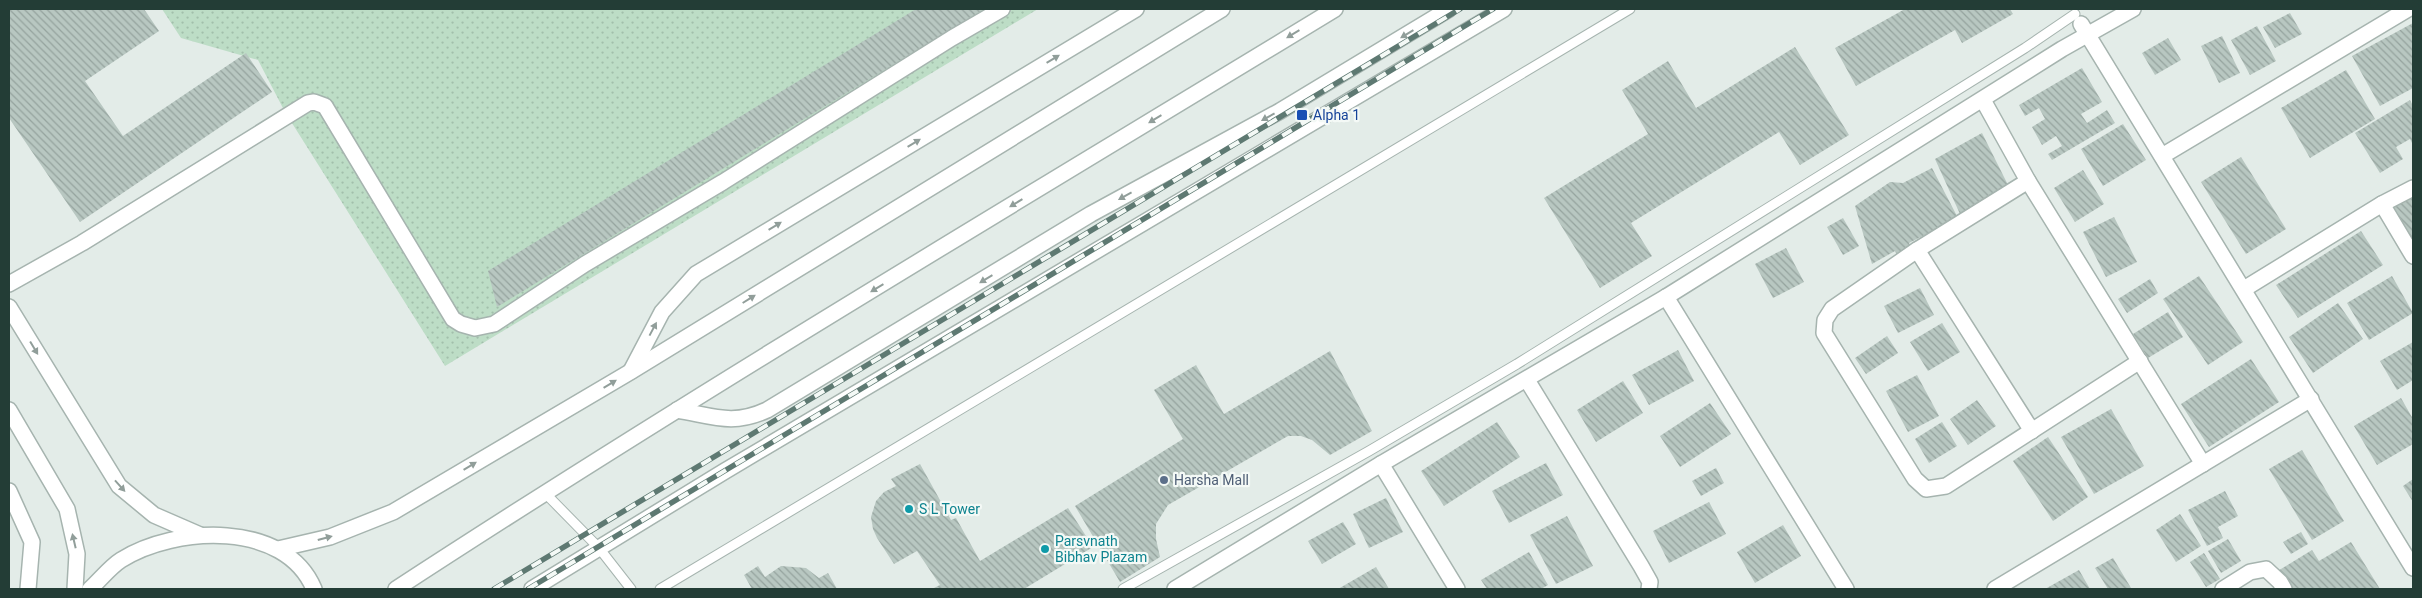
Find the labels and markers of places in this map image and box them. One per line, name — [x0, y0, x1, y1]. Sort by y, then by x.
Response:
place label: Alpha 1 — [1313, 107, 1360, 123]
marker: Alpha 1 — [1295, 108, 1309, 122]
place label: Harsha Mall — [1174, 472, 1249, 488]
marker: Harsha Mall — [1158, 474, 1170, 486]
place label: S L Tower — [919, 501, 980, 517]
marker: S L Tower — [903, 503, 915, 515]
place label: Parsvnath Bibhav Plazam — [1055, 533, 1147, 565]
marker: Parsvnath Bibhav Plazam — [1039, 543, 1051, 555]

